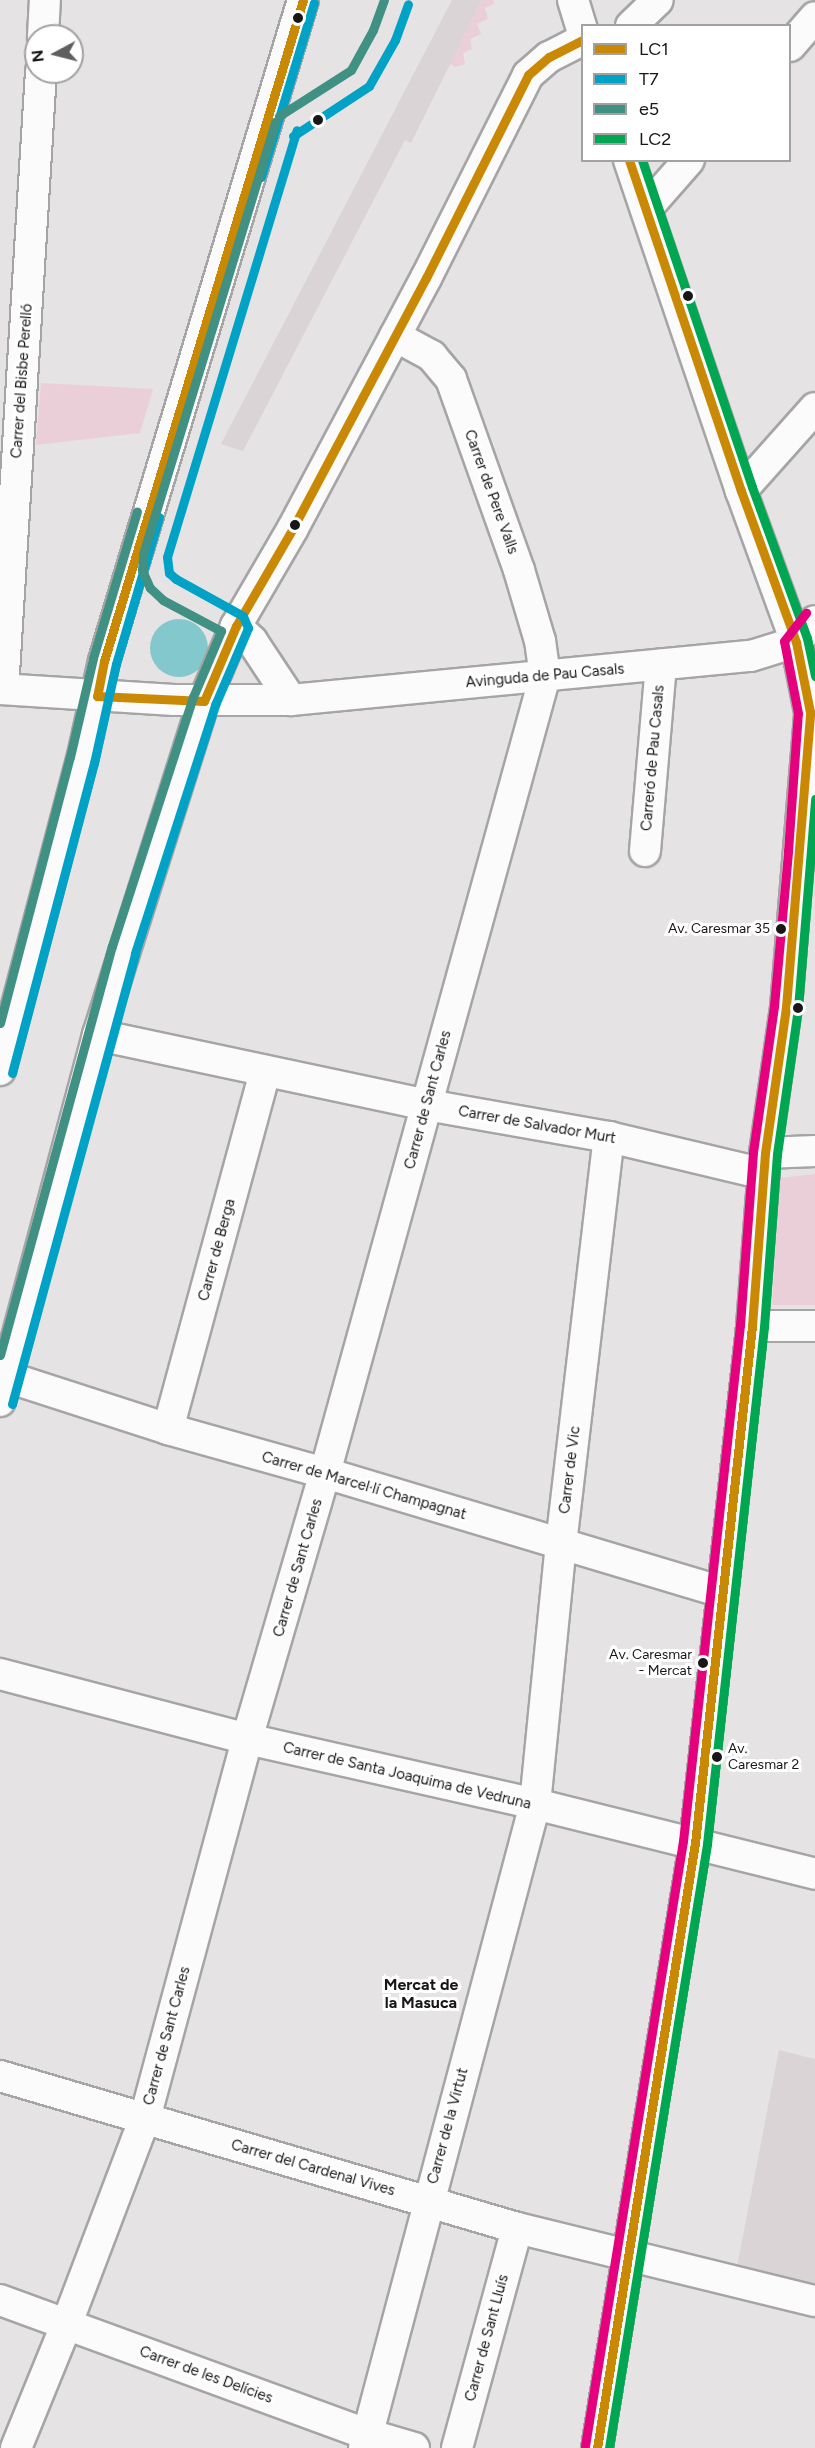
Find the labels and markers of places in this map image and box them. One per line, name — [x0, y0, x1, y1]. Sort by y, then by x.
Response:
unlabelled marker — [292, 12, 304, 24]
unlabelled marker — [312, 114, 324, 126]
unlabelled marker — [682, 290, 694, 302]
unlabelled marker — [289, 519, 301, 531]
place label: Av. Caresmar 35 — [668, 921, 770, 937]
marker: Av. Caresmar 35 — [775, 923, 787, 935]
unlabelled marker — [792, 1002, 804, 1014]
place label: Av. Caresmar - Mercat — [609, 1647, 692, 1679]
marker: Av. Caresmar - Mercat — [697, 1657, 709, 1669]
place label: Av. Caresmar 2 — [728, 1741, 799, 1774]
marker: Av. Caresmar 2 — [711, 1751, 723, 1763]

